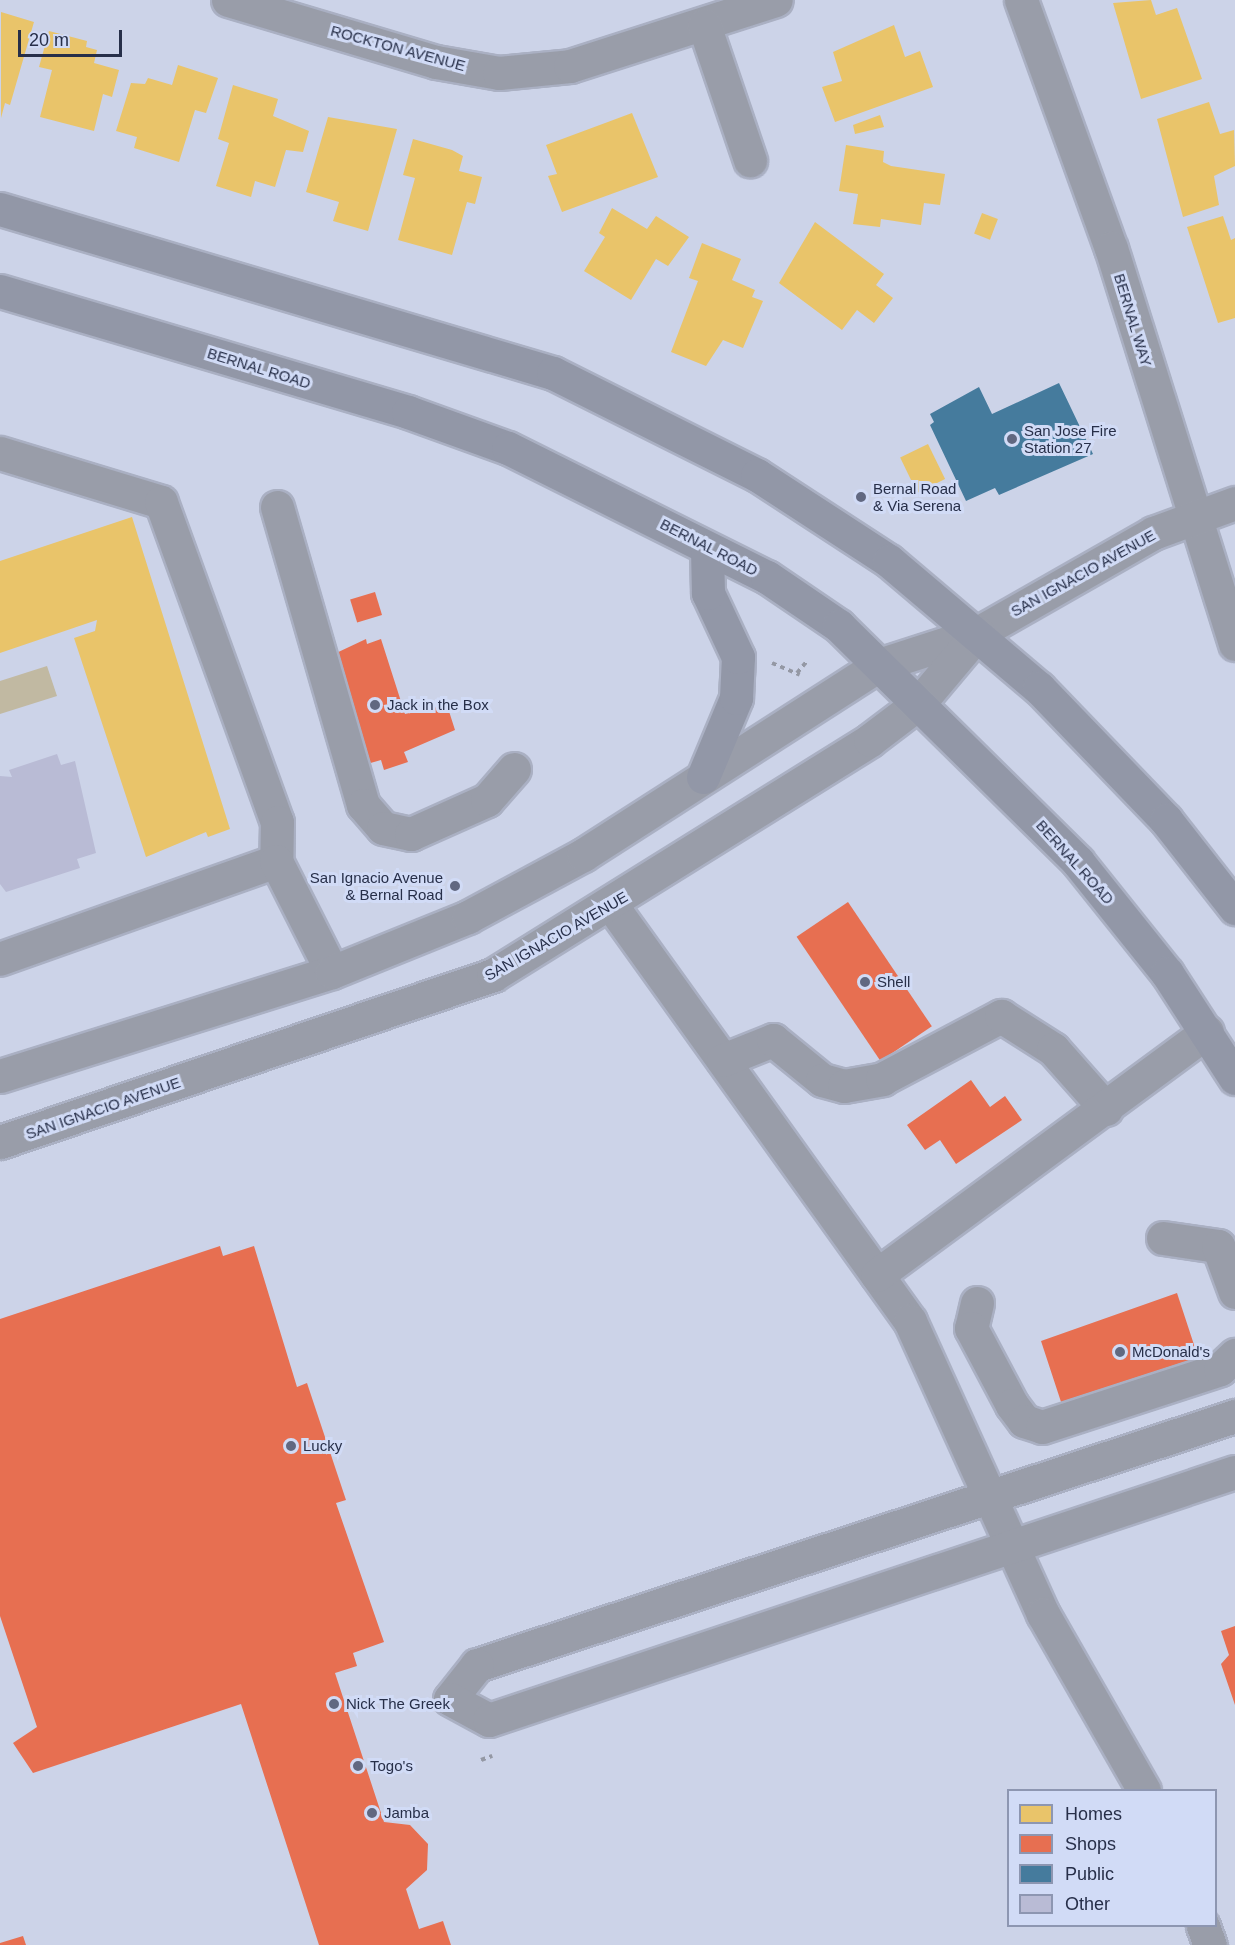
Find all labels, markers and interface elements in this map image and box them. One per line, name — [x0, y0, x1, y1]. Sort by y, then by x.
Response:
scale bar — [21, 18, 124, 56]
street label: ROCKTON AVENUE — [328, 21, 468, 75]
text: 20 m — [29, 30, 69, 50]
street label: BERNAL WAY — [1110, 271, 1156, 369]
street label: BERNAL ROAD — [205, 344, 313, 392]
place label: San Jose Fire Station 27 — [1024, 421, 1117, 456]
marker: San Jose Fire Station 27 — [1005, 432, 1019, 446]
place label: Bernal Road & Via Serena — [873, 479, 961, 514]
marker: Bernal Road & Via Serena — [854, 490, 868, 504]
street label: BERNAL ROAD — [657, 515, 761, 579]
street label: SAN IGNACIO AVENUE — [1007, 526, 1159, 620]
place label: Jack in the Box — [387, 696, 489, 714]
marker: Jack in the Box — [368, 698, 382, 712]
street label: BERNAL ROAD — [1032, 816, 1118, 908]
place label: San Ignacio Avenue & Bernal Road — [309, 868, 443, 903]
marker: San Ignacio Avenue & Bernal Road — [448, 879, 462, 893]
street label: SAN IGNACIO AVENUE — [481, 887, 631, 985]
place label: Shell — [877, 973, 910, 991]
marker: Shell — [858, 975, 872, 989]
street label: SAN IGNACIO AVENUE — [23, 1073, 183, 1143]
place label: McDonald's — [1132, 1343, 1210, 1361]
marker: McDonald's — [1113, 1345, 1127, 1359]
place label: Lucky — [303, 1437, 342, 1455]
marker: Lucky — [284, 1439, 298, 1453]
place label: Nick The Greek — [346, 1695, 450, 1713]
marker: Nick The Greek — [327, 1697, 341, 1711]
place label: Togo's — [370, 1757, 413, 1775]
marker: Togo's — [351, 1759, 365, 1773]
legend — [1007, 1789, 1217, 1927]
place label: Jamba — [384, 1804, 429, 1822]
text: Homes — [1065, 1804, 1122, 1824]
marker: Jamba — [365, 1806, 379, 1820]
text: Shops — [1065, 1834, 1116, 1854]
text: Public — [1065, 1864, 1114, 1884]
text: Other — [1065, 1894, 1110, 1914]

